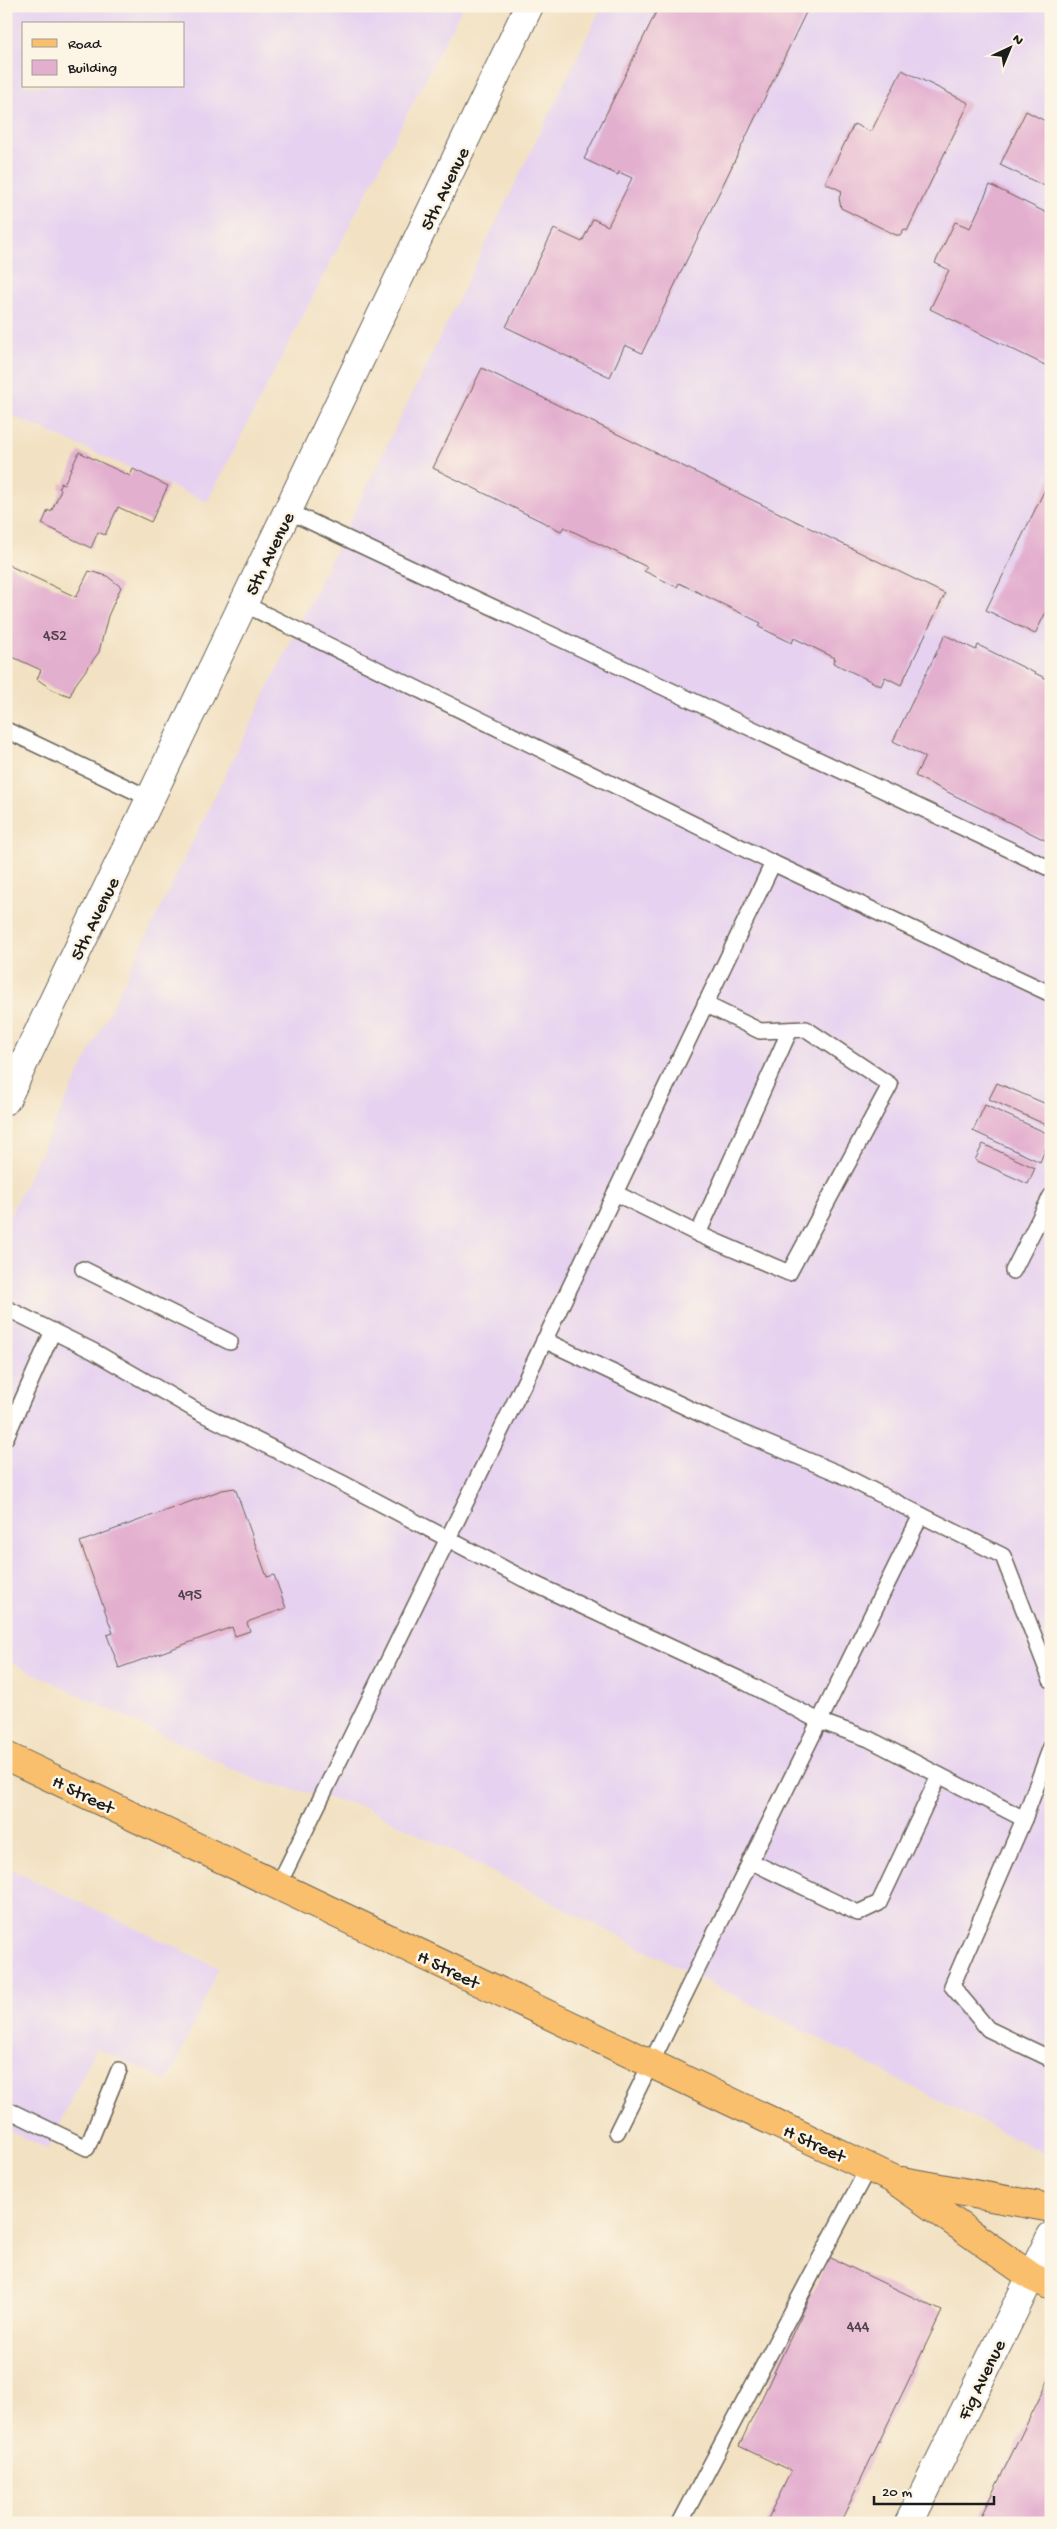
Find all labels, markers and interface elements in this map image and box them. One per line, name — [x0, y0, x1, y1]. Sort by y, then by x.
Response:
legend — [22, 22, 185, 88]
north arrow — [984, 22, 1034, 72]
text: N — [1008, 31, 1026, 50]
text: Road — [68, 36, 102, 54]
text: Building — [67, 60, 117, 78]
street label: 5th Avenue — [416, 144, 476, 235]
street label: 5th Avenue — [241, 509, 301, 600]
house number: 452 — [43, 628, 67, 647]
street label: 5th Avenue — [66, 874, 126, 965]
house number: 495 — [178, 1587, 202, 1606]
street label: H Street — [48, 1771, 119, 1822]
street label: H Street — [413, 1946, 484, 1997]
street label: H Street — [779, 2121, 850, 2170]
house number: 444 — [847, 2319, 870, 2338]
street label: Fig Avenue — [953, 2337, 1012, 2425]
scale bar — [874, 2474, 994, 2506]
text: 20 m — [882, 2484, 912, 2502]

